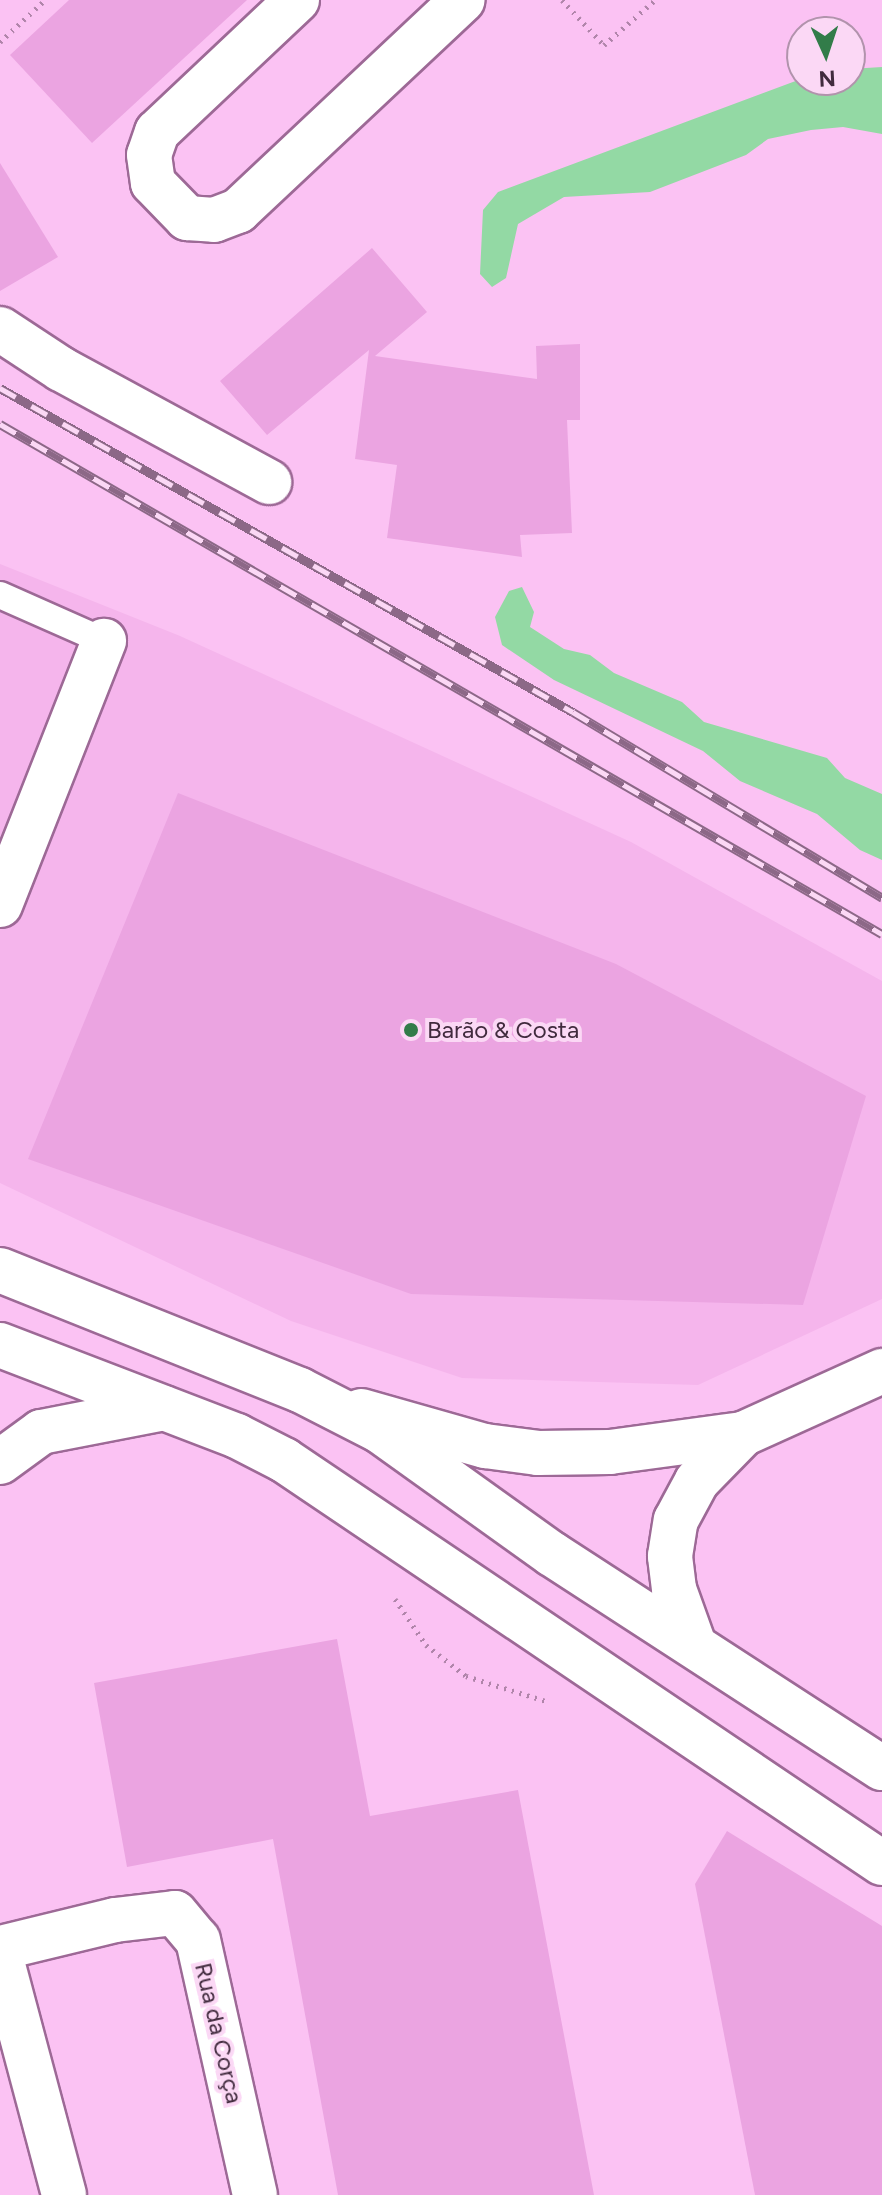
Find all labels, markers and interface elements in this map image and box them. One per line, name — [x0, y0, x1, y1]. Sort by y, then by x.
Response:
north arrow — [786, 16, 866, 96]
text: N — [818, 65, 836, 92]
place label: Barão & Costa — [427, 1016, 579, 1044]
marker: Barão & Costa — [402, 1021, 420, 1039]
street label: Rua da Corça — [189, 1960, 249, 2106]

